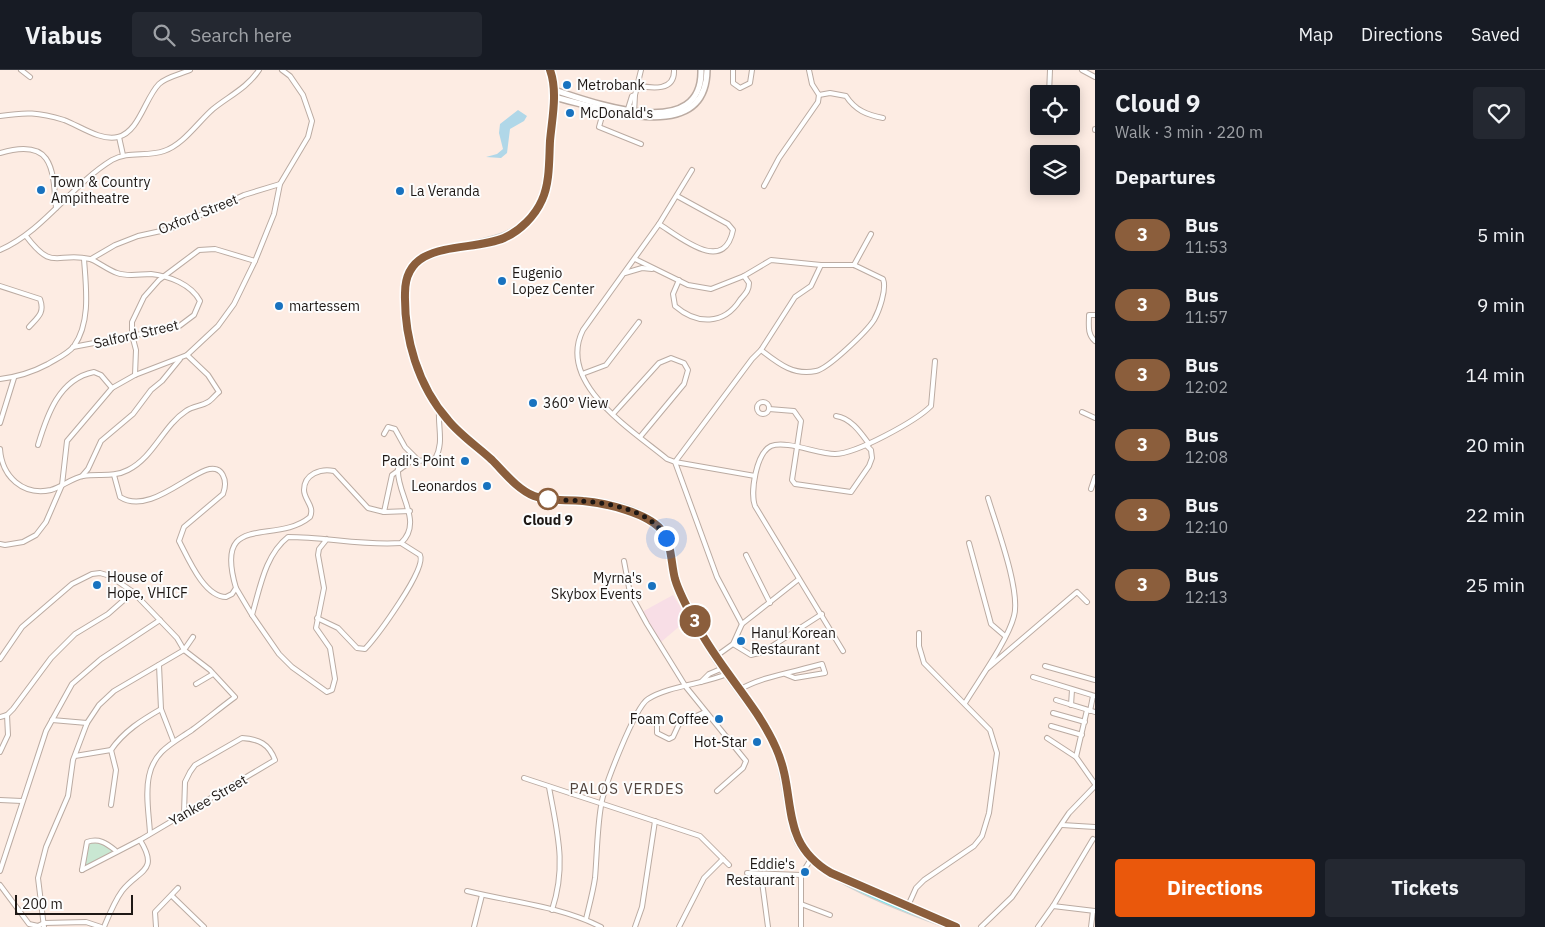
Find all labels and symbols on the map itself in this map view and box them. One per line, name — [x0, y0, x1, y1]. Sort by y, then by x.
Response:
place label: Metrobank — [577, 76, 645, 94]
marker: Metrobank — [561, 79, 573, 91]
place label: McDonald's — [580, 104, 653, 122]
marker: McDonald's — [564, 107, 576, 119]
place label: Town & Country Ampitheatre — [51, 173, 151, 207]
place label: La Veranda — [410, 182, 480, 200]
marker: Town & Country Ampitheatre — [35, 184, 47, 196]
marker: La Veranda — [394, 185, 406, 197]
street label: Oxford Street — [156, 190, 240, 238]
place label: Eugenio Lopez Center — [512, 264, 594, 298]
marker: Eugenio Lopez Center — [496, 275, 508, 287]
place label: martessem — [289, 297, 360, 315]
marker: martessem — [273, 300, 285, 312]
street label: Salford Street — [92, 315, 180, 353]
place label: 360° View — [543, 394, 609, 412]
marker: 360° View — [527, 397, 539, 409]
place label: Padi's Point — [382, 452, 455, 470]
marker: Padi's Point — [459, 455, 471, 467]
place label: Leonardos — [411, 477, 477, 495]
marker: Leonardos — [481, 480, 493, 492]
marker: Cloud 9 — [537, 488, 559, 510]
place label: Cloud 9 — [523, 511, 573, 529]
your location — [654, 526, 679, 551]
place label: House of Hope, VHICF — [107, 568, 188, 602]
place label: Myrna's Skybox Events — [551, 569, 642, 603]
marker: House of Hope, VHICF — [91, 579, 103, 591]
marker: Myrna's Skybox Events — [646, 580, 658, 592]
line badge: 3 — [679, 605, 711, 637]
place label: Hanul Korean Restaurant — [751, 624, 836, 658]
marker: Hanul Korean Restaurant — [735, 635, 747, 647]
place label: Foam Coffee — [630, 710, 709, 728]
marker: Foam Coffee — [713, 713, 725, 725]
place label: Hot-Star — [694, 733, 747, 751]
marker: Hot-Star — [751, 736, 763, 748]
street label: Yankee Street — [166, 770, 250, 830]
district label: PALOS VERDES — [570, 779, 684, 798]
place label: Eddie's Restaurant — [726, 855, 795, 889]
marker: Eddie's Restaurant — [799, 866, 811, 878]
scale bar — [15, 892, 132, 915]

